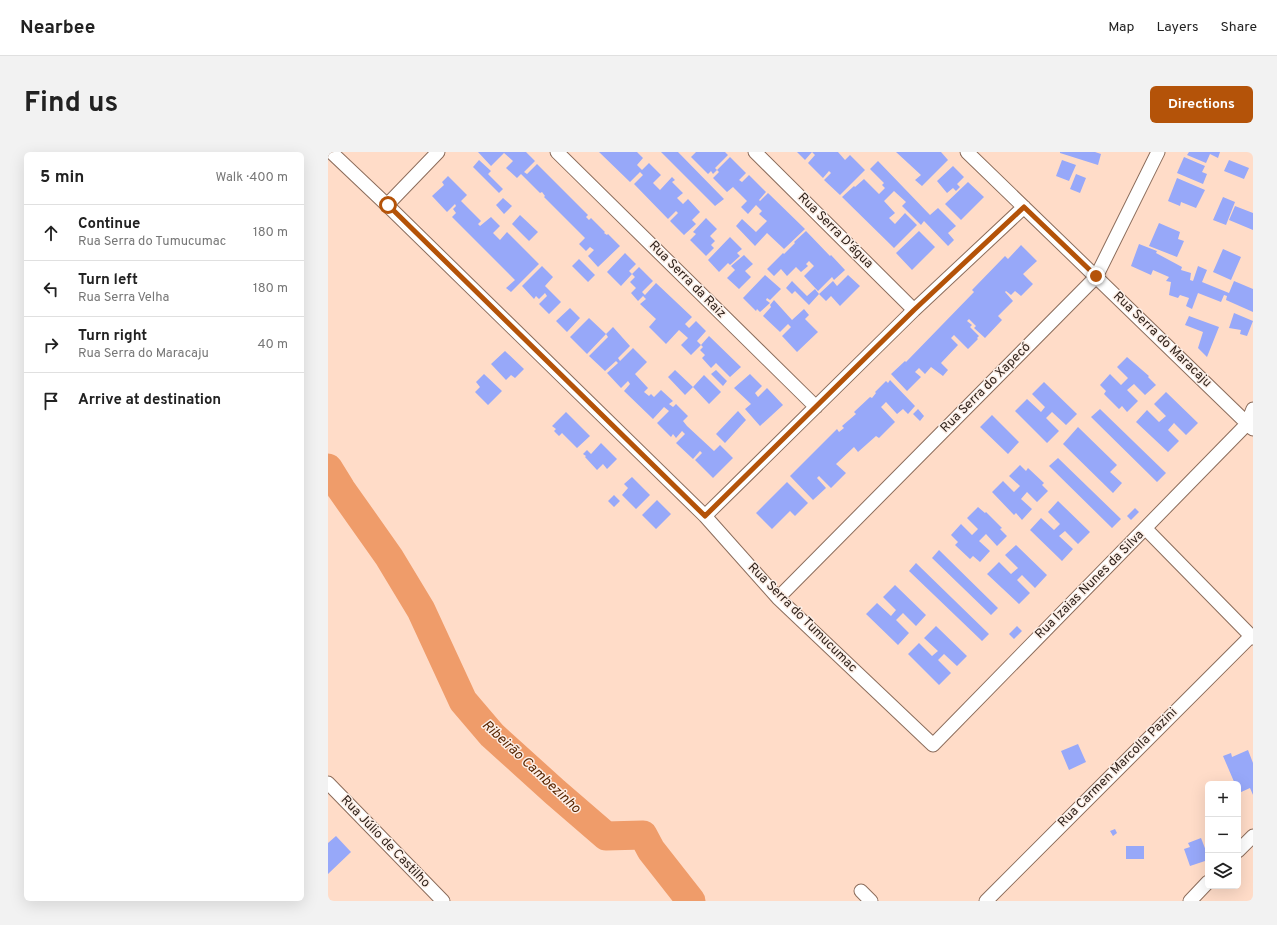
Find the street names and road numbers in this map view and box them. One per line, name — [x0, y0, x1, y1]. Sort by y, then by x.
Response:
street label: Rua Serra D'água — [794, 190, 876, 272]
street label: Rua Serra da Raiz — [645, 238, 729, 322]
street label: Rua Serra do Maracaju — [1109, 289, 1215, 391]
street label: Rua Serra do Xapecó — [938, 340, 1034, 436]
street label: Rua Izaias Nunes da Silva — [1032, 527, 1148, 643]
street label: Rua Serra do Tumucumac — [744, 560, 860, 676]
street label: Rua Carmen Marcolla Pazini — [1055, 705, 1181, 831]
street label: Rua Júlio de Castilho — [337, 793, 433, 891]

